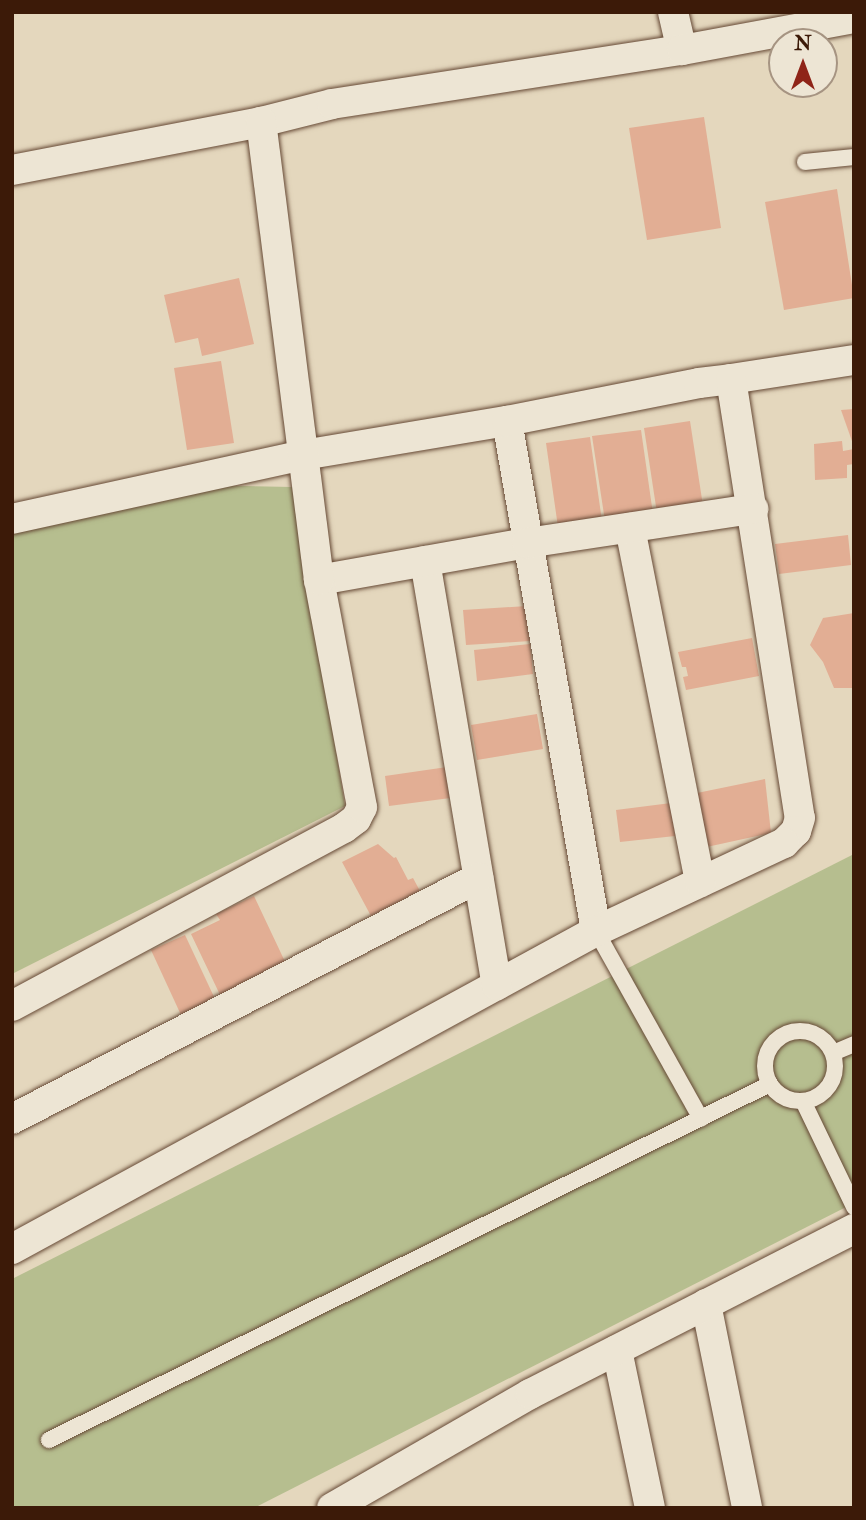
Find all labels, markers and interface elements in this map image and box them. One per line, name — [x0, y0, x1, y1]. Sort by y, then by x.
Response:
north arrow — [768, 28, 838, 98]
text: N — [794, 32, 812, 56]

